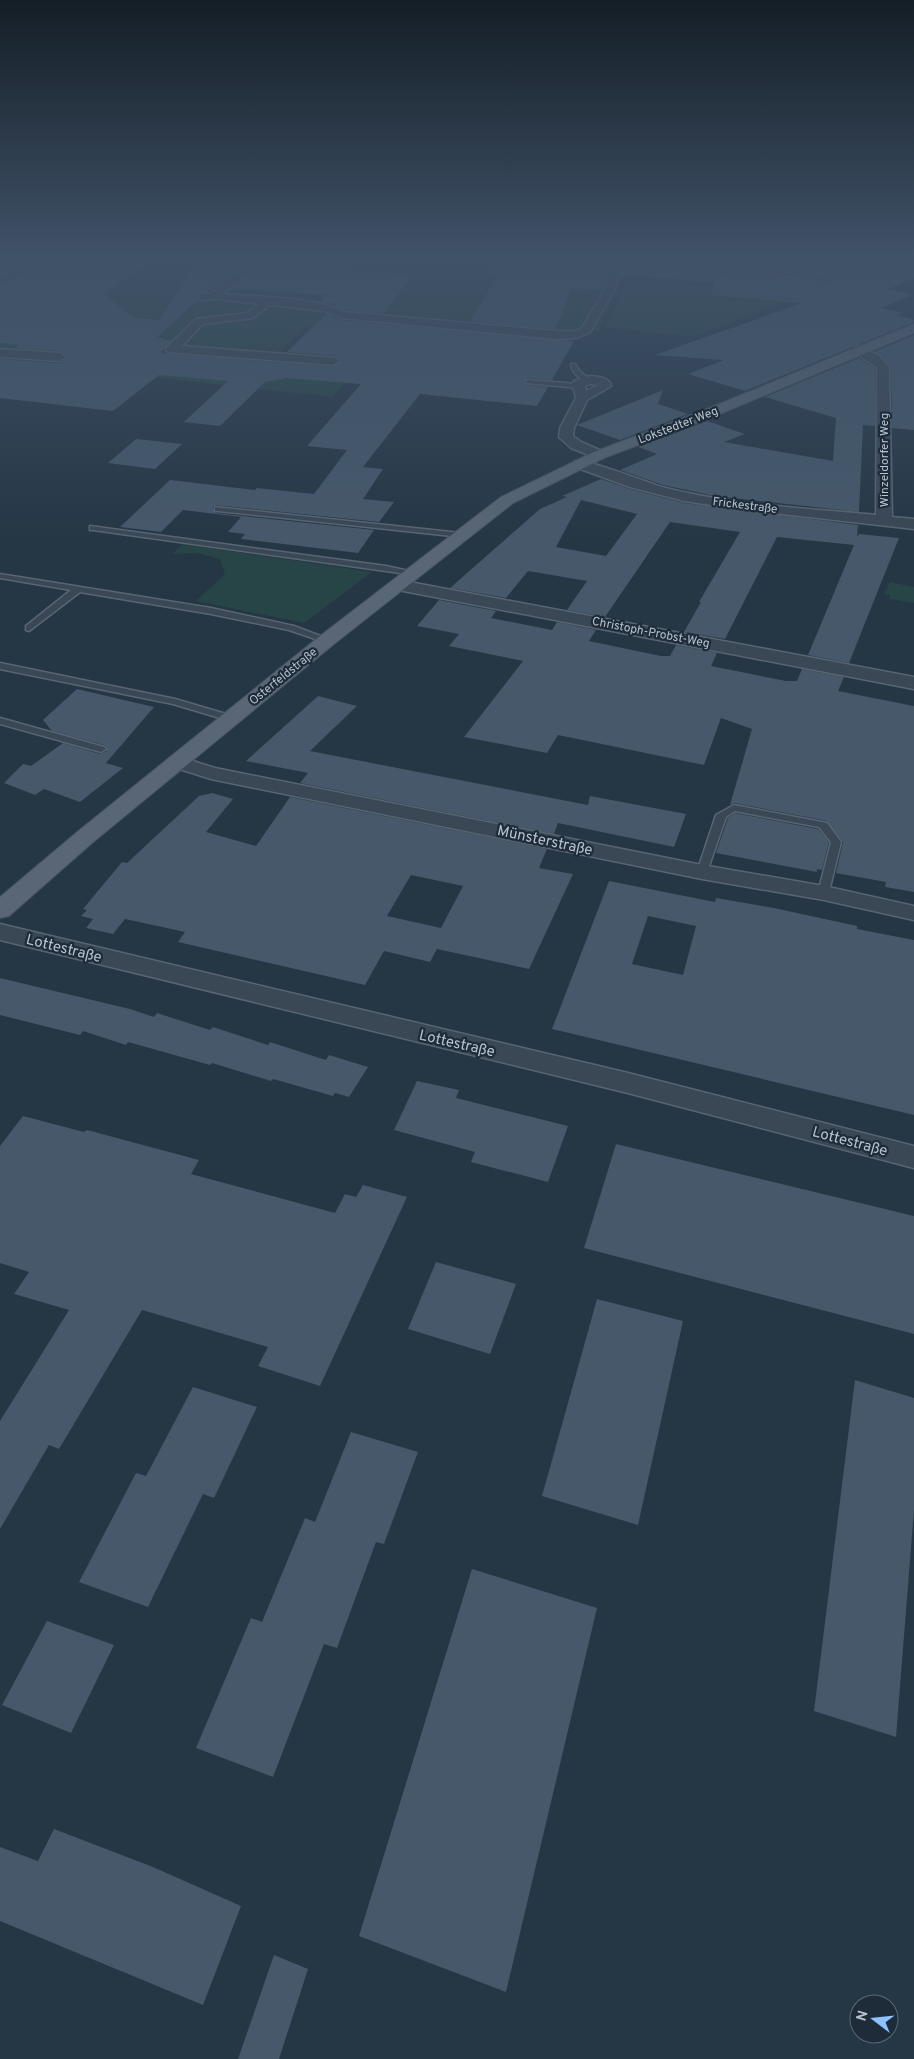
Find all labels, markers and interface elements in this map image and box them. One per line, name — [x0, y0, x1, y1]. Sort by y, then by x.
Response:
street label: Lokstedter Weg — [636, 403, 721, 449]
street label: Winzeldorfer Weg — [877, 413, 893, 507]
street label: Frickestraße — [712, 494, 778, 518]
street label: Christoph-Probst-Weg — [591, 614, 711, 652]
street label: Osterfeldstraße — [246, 644, 321, 709]
street label: Münsterstraße — [495, 822, 594, 861]
street label: Lottestraße — [24, 931, 103, 968]
street label: Lottestraße — [417, 1027, 496, 1062]
street label: Lottestraße — [810, 1123, 889, 1162]
north arrow — [849, 1994, 899, 2044]
text: N — [853, 2009, 873, 2023]

